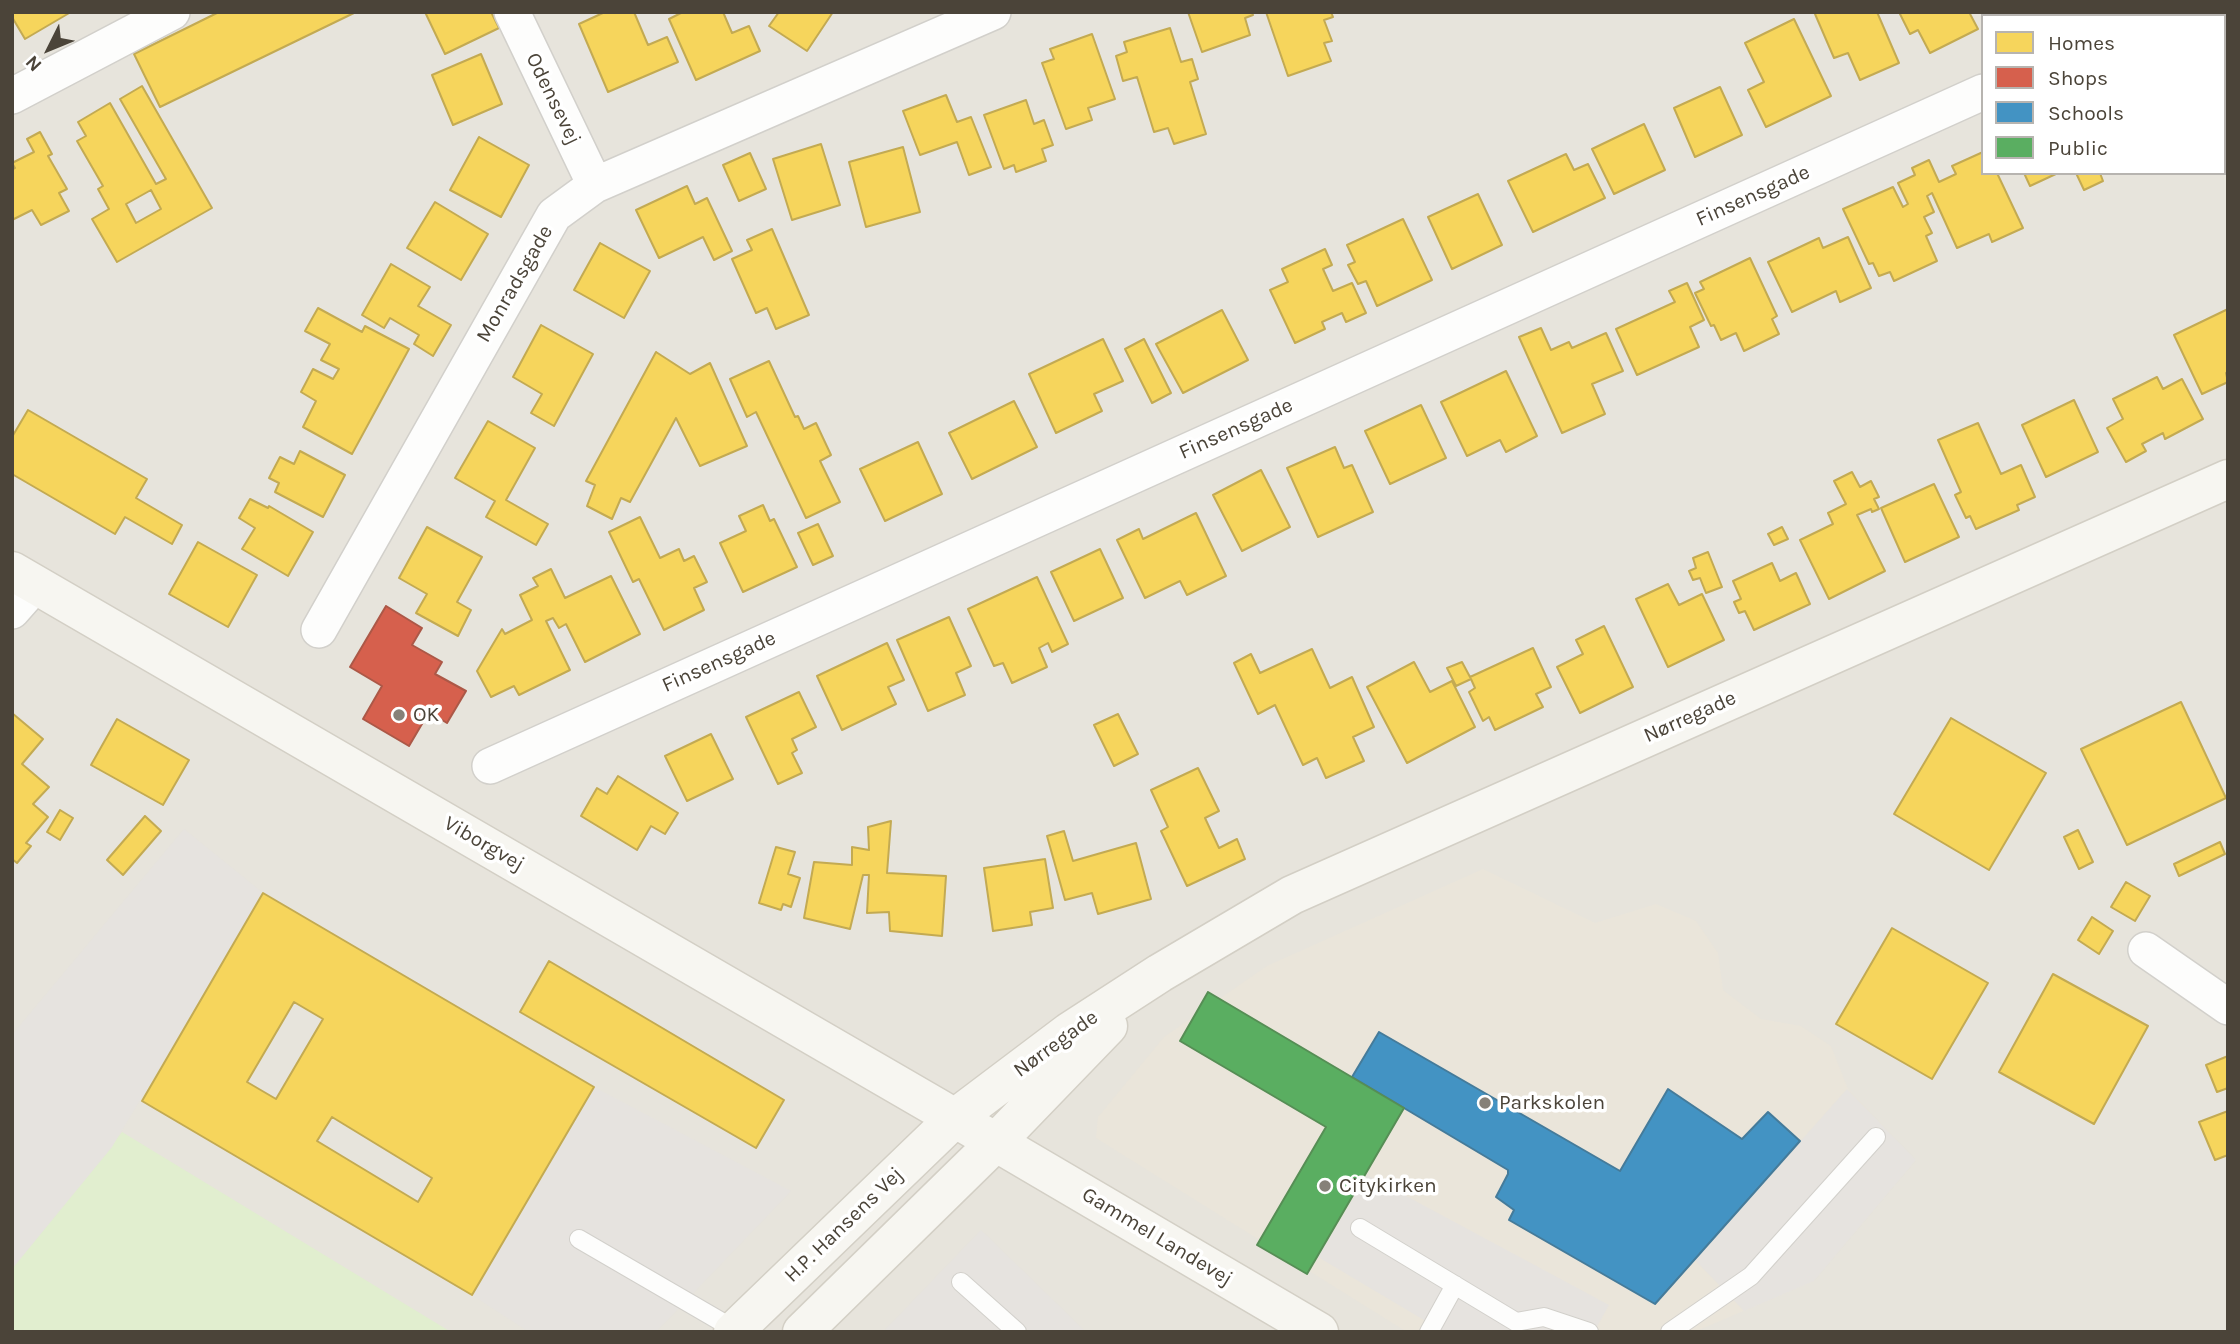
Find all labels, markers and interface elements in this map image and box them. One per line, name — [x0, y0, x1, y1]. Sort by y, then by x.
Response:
north arrow — [14, 14, 84, 84]
legend — [1981, 14, 2226, 175]
text: Homes — [2048, 31, 2115, 55]
street label: Odensevej — [520, 49, 586, 149]
text: N — [21, 51, 46, 76]
text: Shops — [2048, 66, 2108, 90]
text: Schools — [2048, 101, 2124, 125]
text: Public — [2048, 136, 2108, 160]
street label: Finsensgade — [1692, 160, 1814, 232]
street label: Monradsgade — [471, 221, 559, 347]
street label: Finsensgade — [1175, 393, 1297, 465]
street label: Finsensgade — [658, 626, 780, 698]
street label: Nørregade — [1640, 685, 1740, 749]
place label: OK — [413, 702, 439, 728]
marker: OK — [391, 707, 407, 723]
street label: Viborgvej — [439, 811, 529, 877]
street label: Nørregade — [1009, 1005, 1103, 1083]
place label: Parkskolen — [1499, 1090, 1605, 1116]
marker: Parkskolen — [1477, 1095, 1493, 1111]
street label: H.P. Hansens Vej — [779, 1162, 909, 1288]
place label: Citykirken — [1339, 1173, 1437, 1199]
marker: Citykirken — [1317, 1178, 1333, 1194]
street label: Gammel Landevej — [1077, 1182, 1237, 1292]

